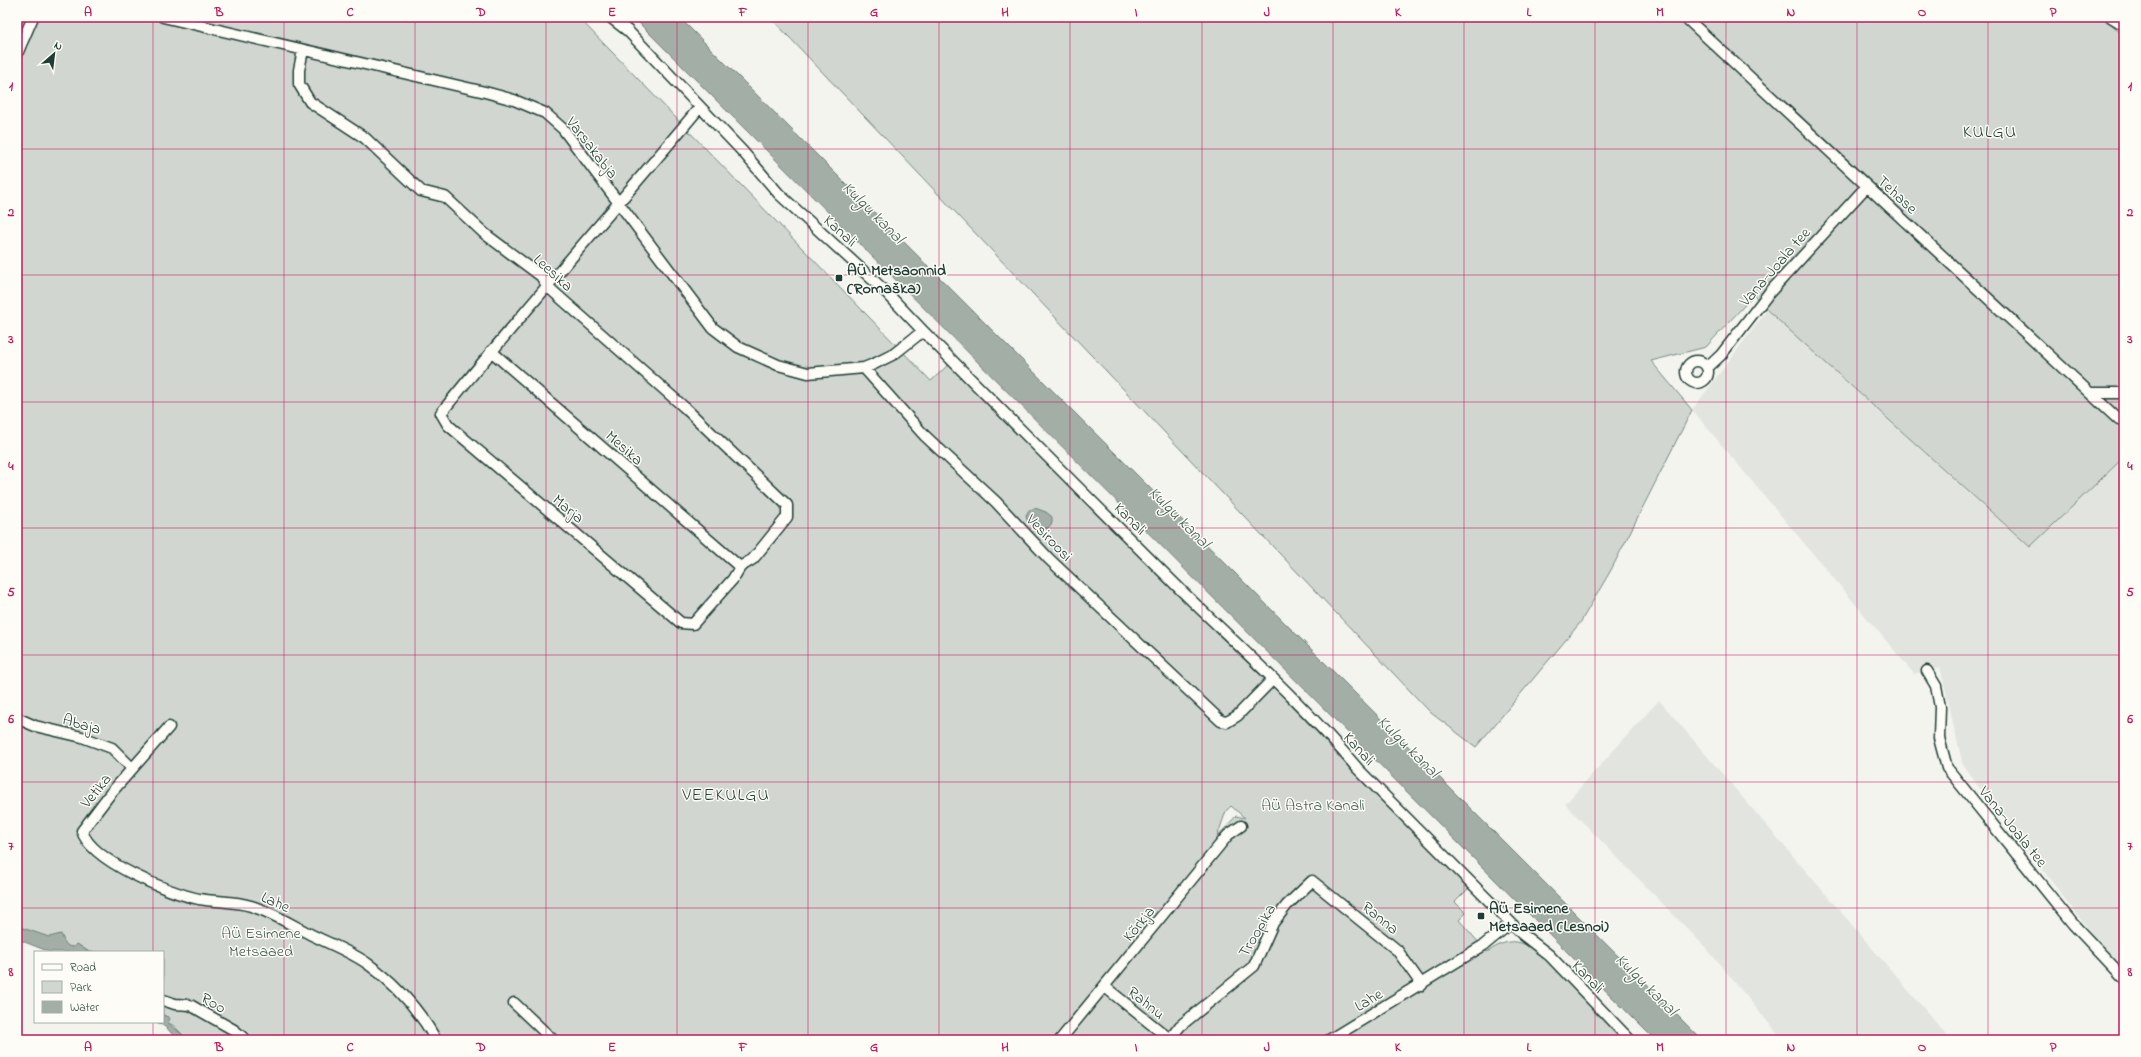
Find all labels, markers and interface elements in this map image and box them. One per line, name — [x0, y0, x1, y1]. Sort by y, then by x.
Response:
text: A — [84, 3, 92, 22]
text: B — [214, 3, 224, 22]
text: C — [346, 3, 354, 22]
text: D — [475, 3, 486, 22]
text: E — [608, 3, 616, 22]
text: F — [738, 3, 748, 22]
text: G — [870, 3, 878, 22]
text: H — [1001, 3, 1009, 22]
text: I — [1134, 3, 1138, 22]
text: J — [1264, 3, 1270, 22]
text: K — [1395, 3, 1402, 22]
text: L — [1527, 3, 1533, 22]
text: M — [1656, 3, 1664, 22]
text: N — [1787, 3, 1796, 22]
text: O — [1918, 3, 1927, 22]
text: P — [2050, 3, 2057, 22]
north arrow — [34, 34, 74, 74]
text: N — [51, 37, 65, 55]
text: 1 — [9, 77, 14, 96]
text: 1 — [2128, 77, 2133, 96]
street label: Varsakabja — [559, 111, 624, 185]
district label: KULGU — [1963, 120, 2017, 146]
street label: Tehase — [1871, 170, 1923, 221]
water label: Kulgu kanal — [835, 176, 911, 252]
text: 2 — [7, 203, 15, 222]
text: 2 — [2126, 203, 2134, 222]
street label: Kanali — [817, 210, 862, 253]
street label: Vana-Joala tee — [1733, 222, 1817, 313]
street label: Leesika — [527, 249, 578, 298]
place label: AÜ Metsaonnid (Romaška) — [846, 259, 946, 301]
marker: AÜ Metsaonnid (Romaška) — [834, 273, 844, 283]
text: 3 — [7, 330, 14, 349]
text: 3 — [2126, 330, 2133, 349]
street label: Mesika — [599, 425, 648, 472]
text: 4 — [7, 457, 14, 476]
text: 4 — [2126, 457, 2133, 476]
water label: Kulgu kanal — [1141, 481, 1217, 557]
street label: Marja — [547, 489, 589, 530]
street label: Kanali — [1107, 497, 1152, 542]
street label: Vesiroosi — [1019, 508, 1078, 568]
text: 5 — [7, 583, 15, 602]
text: 5 — [2126, 583, 2134, 602]
street label: Abaja — [59, 708, 103, 742]
text: 6 — [7, 710, 14, 729]
water label: Kulgu kanal — [1370, 710, 1446, 786]
text: 6 — [2126, 710, 2133, 729]
street label: Kanali — [1337, 727, 1380, 772]
street label: Vetika — [74, 769, 118, 815]
street label: Vana-Joala tee — [1971, 781, 2053, 874]
district label: VEEKULGU — [681, 783, 770, 809]
park label: AÜ Astra Kanali — [1261, 794, 1365, 818]
text: 7 — [8, 837, 14, 856]
text: 7 — [2127, 837, 2133, 856]
street label: Lahe — [257, 886, 294, 920]
street label: Ranna — [1356, 896, 1404, 941]
place label: AÜ Esimene Metsaaed (Lesnoi) — [1489, 897, 1609, 939]
street label: Troopika — [1233, 900, 1283, 962]
street label: Kõrkja — [1118, 901, 1161, 947]
marker: AÜ Esimene Metsaaed (Lesnoi) — [1476, 911, 1486, 921]
park label: AÜ Esimene Metsaaed — [221, 922, 301, 964]
water label: Kulgu kanal — [1608, 948, 1684, 1024]
legend — [34, 951, 164, 1023]
street label: Kanali — [1566, 955, 1610, 1000]
text: Road — [70, 959, 96, 977]
text: 8 — [8, 963, 14, 982]
text: 8 — [2127, 963, 2133, 982]
text: Park — [70, 979, 92, 997]
street label: Rahnu — [1122, 981, 1170, 1026]
street label: Lahe — [1350, 982, 1388, 1019]
street label: Roo — [196, 987, 230, 1020]
text: Water — [70, 999, 99, 1017]
text: A — [84, 1038, 92, 1057]
text: B — [214, 1038, 224, 1057]
text: C — [346, 1038, 354, 1057]
text: D — [475, 1038, 486, 1057]
text: E — [608, 1038, 616, 1057]
text: F — [738, 1038, 748, 1057]
text: G — [870, 1038, 878, 1057]
text: H — [1001, 1038, 1009, 1057]
text: I — [1134, 1038, 1138, 1057]
text: J — [1264, 1038, 1270, 1057]
text: K — [1395, 1038, 1402, 1057]
text: L — [1527, 1038, 1533, 1057]
text: M — [1656, 1038, 1664, 1057]
text: N — [1787, 1038, 1796, 1057]
text: O — [1918, 1038, 1927, 1057]
text: P — [2050, 1038, 2057, 1057]

